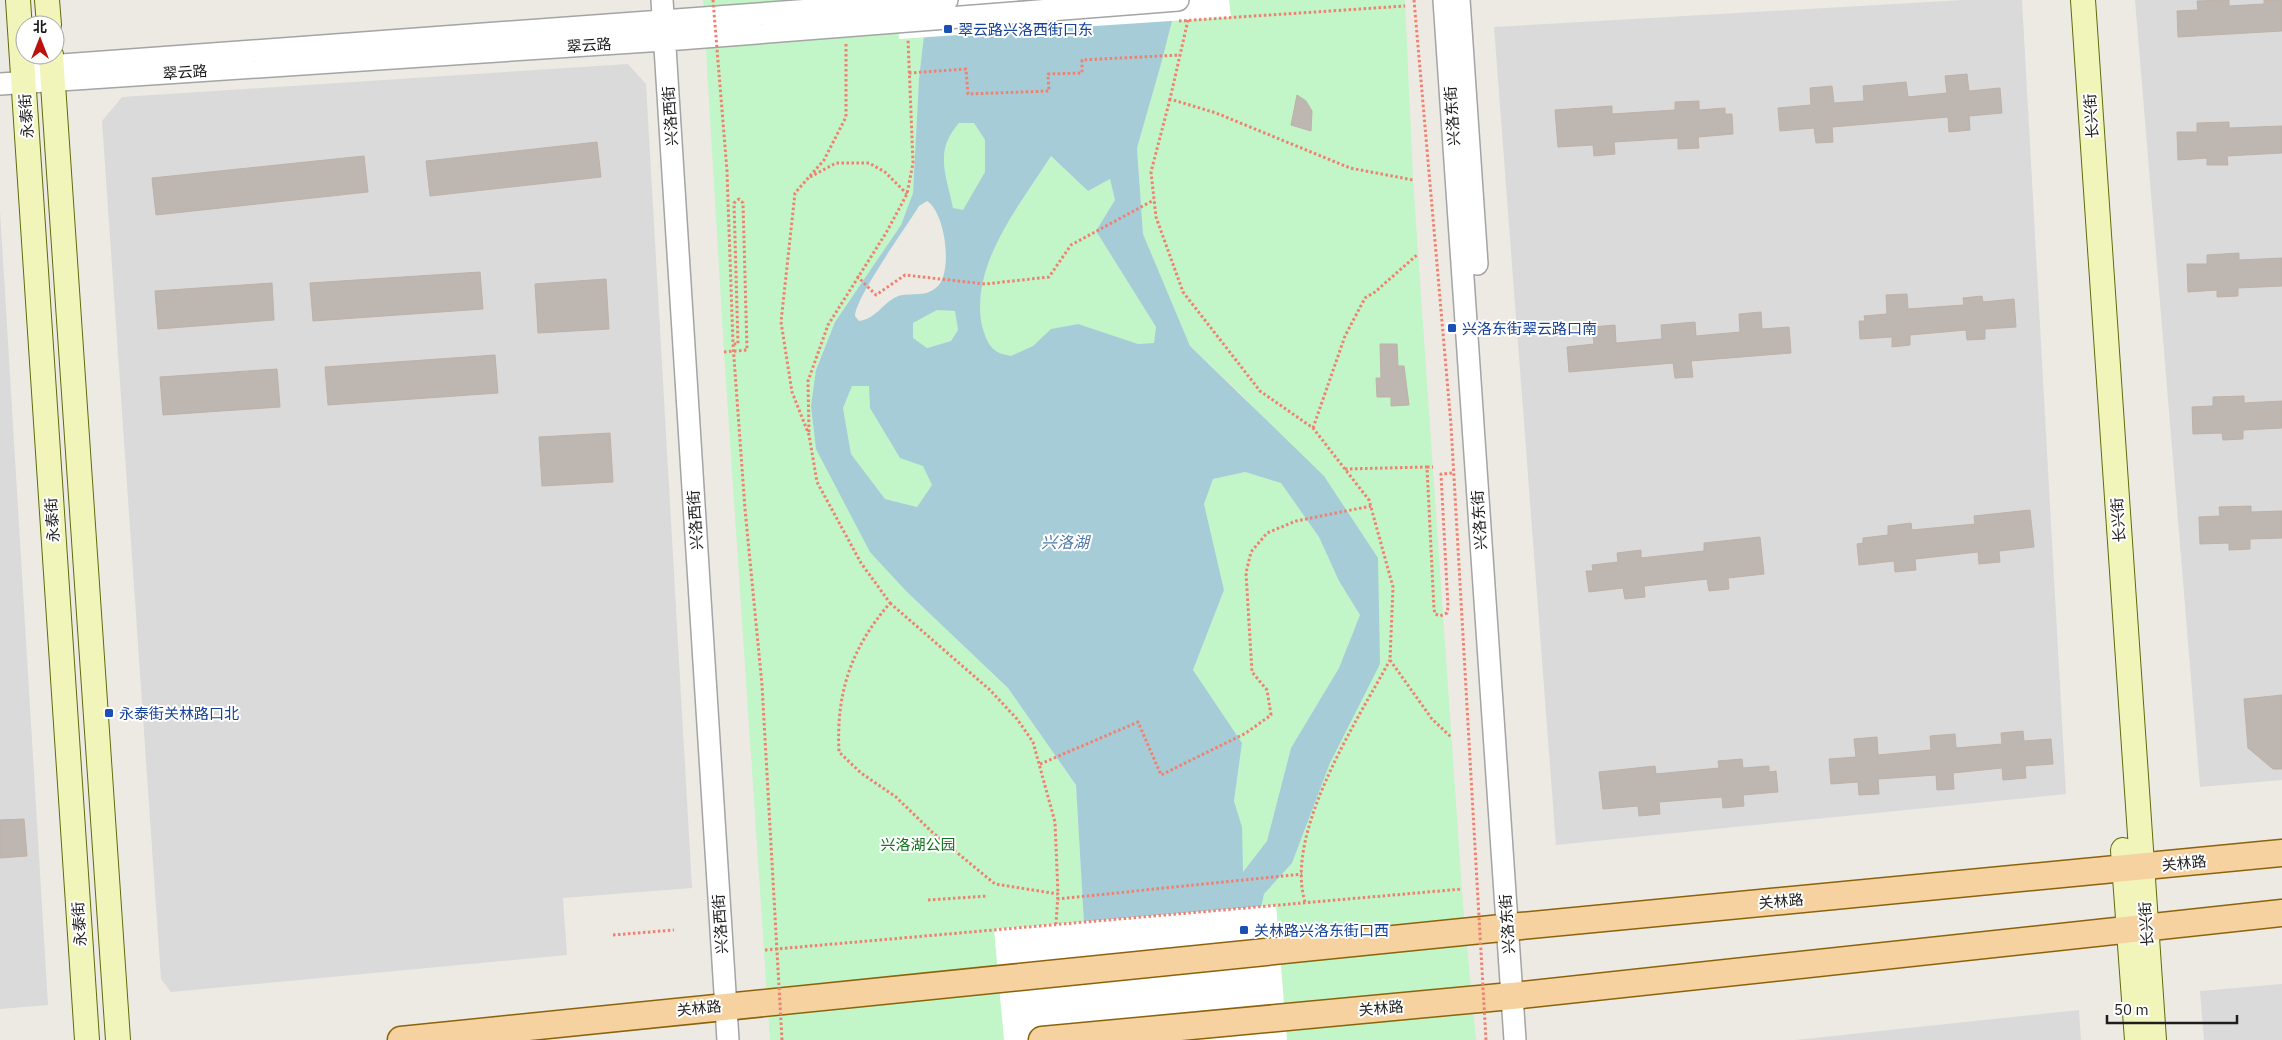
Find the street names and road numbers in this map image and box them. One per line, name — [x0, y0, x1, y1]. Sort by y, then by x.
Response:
street label: 翠云路 — [566, 34, 612, 56]
street label: 翠云路 — [162, 61, 208, 83]
street label: 兴洛西街 — [658, 85, 682, 147]
street label: 兴洛东街 — [1440, 85, 1464, 147]
street label: 永泰街 — [15, 93, 37, 139]
street label: 长兴街 — [2080, 93, 2102, 139]
street label: 兴洛西街 — [683, 489, 707, 551]
street label: 兴洛东街 — [1467, 489, 1491, 551]
street label: 永泰街 — [41, 497, 63, 543]
street label: 长兴街 — [2107, 497, 2129, 543]
street label: 关林路 — [2161, 851, 2207, 875]
street label: 关林路 — [1758, 890, 1804, 912]
street label: 兴洛西街 — [708, 893, 732, 955]
street label: 兴洛东街 — [1495, 893, 1519, 955]
street label: 永泰街 — [68, 901, 90, 947]
street label: 长兴街 — [2135, 901, 2157, 947]
street label: 关林路 — [676, 996, 722, 1020]
street label: 关林路 — [1358, 997, 1404, 1019]

